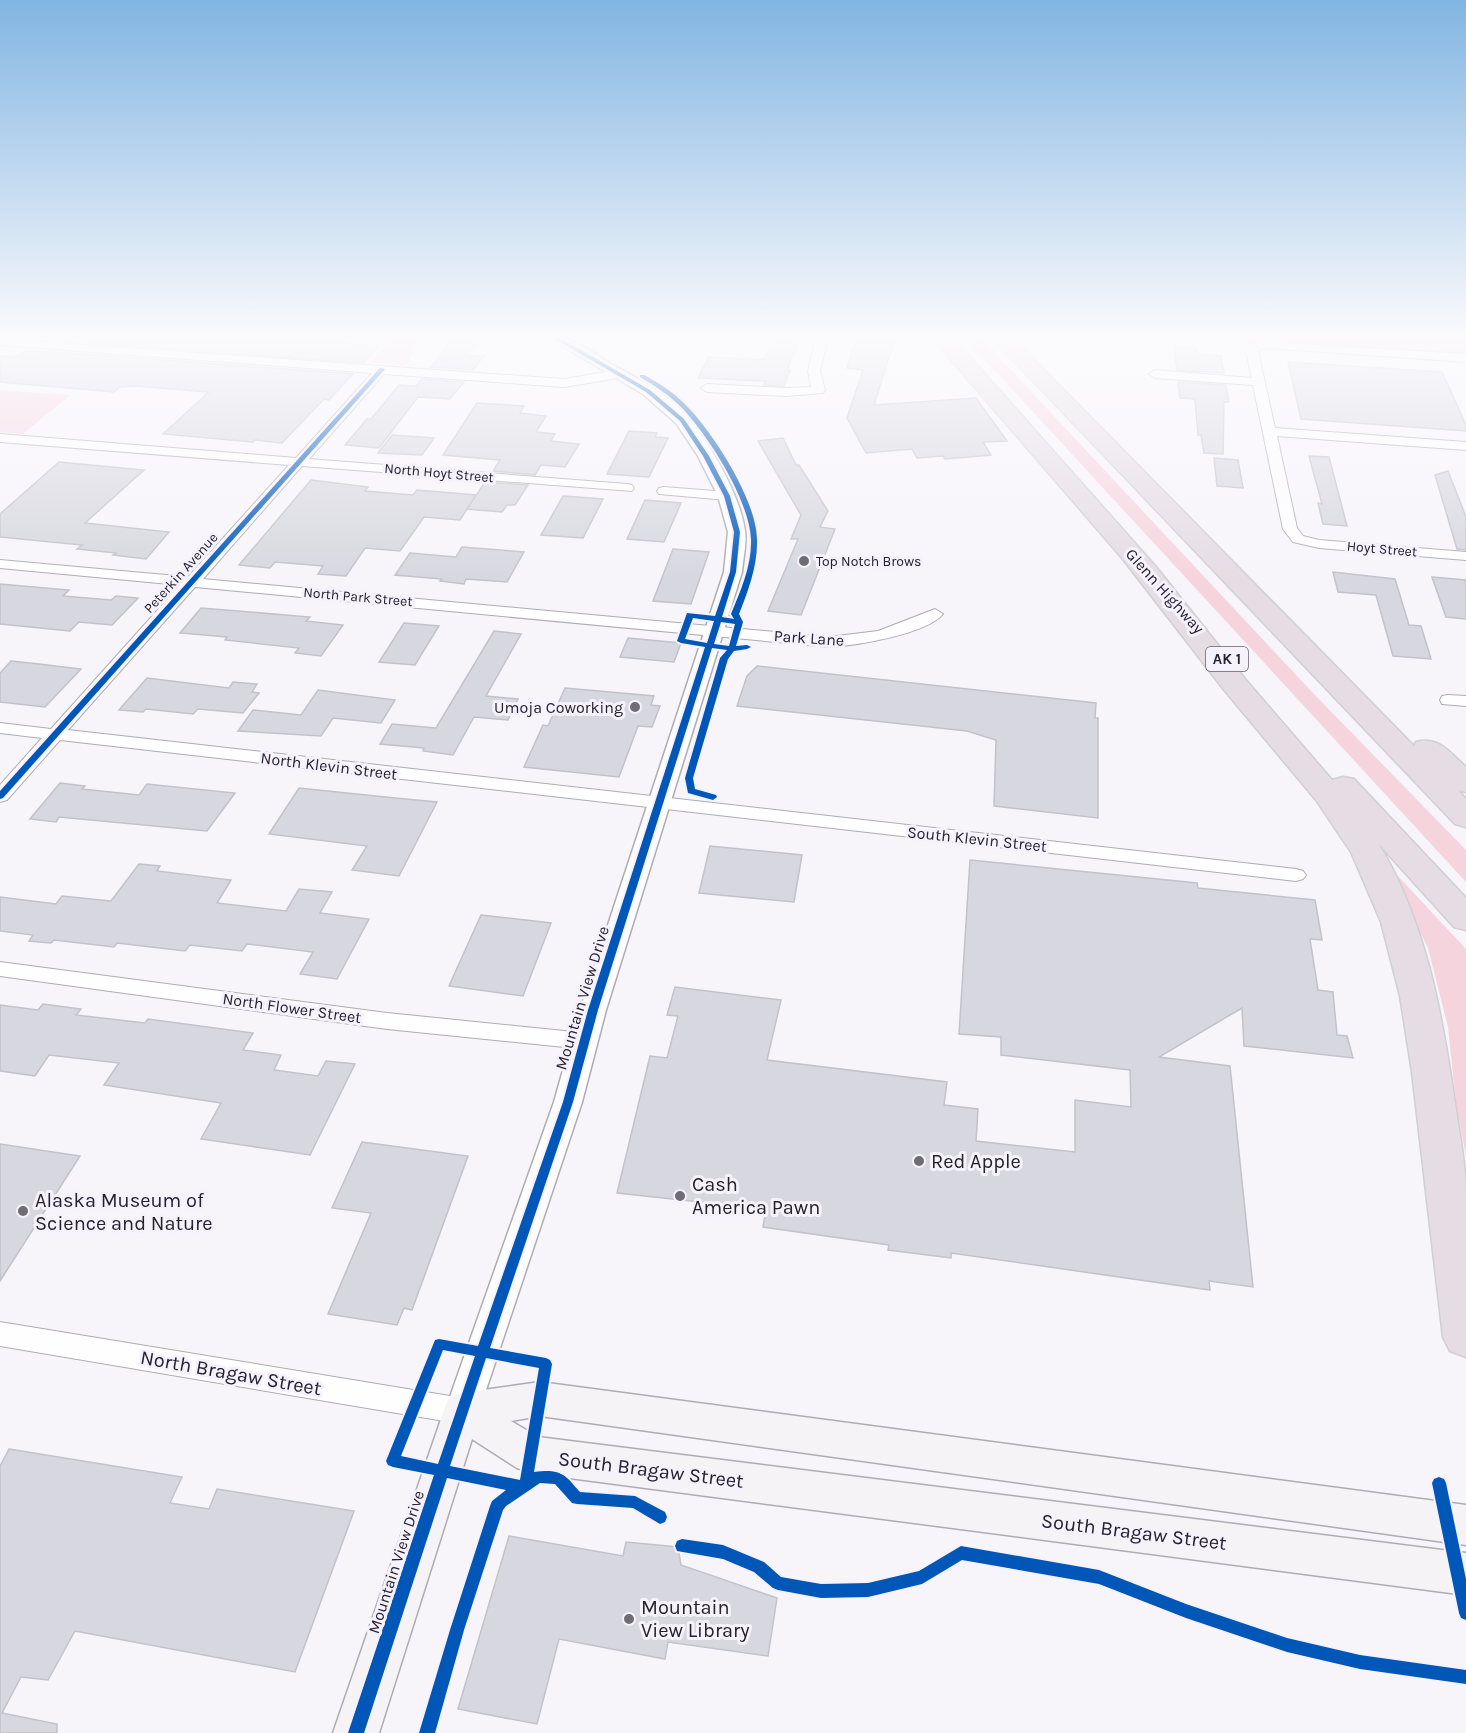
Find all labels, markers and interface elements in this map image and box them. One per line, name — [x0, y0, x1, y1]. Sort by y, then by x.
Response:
street label: North Hoyt Street — [384, 460, 494, 486]
street label: Peterkin Avenue — [140, 529, 222, 617]
street label: Hoyt Street — [1346, 537, 1418, 561]
street label: Glenn Highway — [1122, 544, 1209, 638]
place label: Top Notch Brows — [816, 553, 921, 570]
marker: Top Notch Brows — [797, 554, 811, 568]
street label: North Park Street — [303, 584, 413, 610]
street label: Park Lane — [773, 626, 845, 650]
road number: AK 1 — [1206, 647, 1248, 671]
place label: Umoja Coworking — [494, 698, 623, 717]
marker: Umoja Coworking — [628, 700, 642, 714]
street label: North Klevin Street — [260, 748, 398, 784]
street label: South Klevin Street — [906, 822, 1048, 856]
street label: Mountain View Drive — [551, 924, 613, 1072]
street label: North Flower Street — [221, 989, 363, 1027]
place label: Red Apple — [931, 1150, 1021, 1173]
marker: Red Apple — [912, 1154, 926, 1168]
place label: Cash America Pawn — [692, 1173, 820, 1219]
place label: Alaska Museum of Science and Nature — [35, 1189, 213, 1235]
marker: Cash America Pawn — [673, 1189, 687, 1203]
marker: Alaska Museum of Science and Nature — [16, 1204, 30, 1218]
street label: North Bragaw Street — [139, 1346, 324, 1400]
street label: South Bragaw Street — [557, 1447, 745, 1493]
street label: Mountain View Drive — [364, 1488, 428, 1636]
street label: South Bragaw Street — [1040, 1509, 1228, 1555]
place label: Mountain View Library — [641, 1596, 750, 1642]
marker: Mountain View Library — [622, 1612, 636, 1626]

